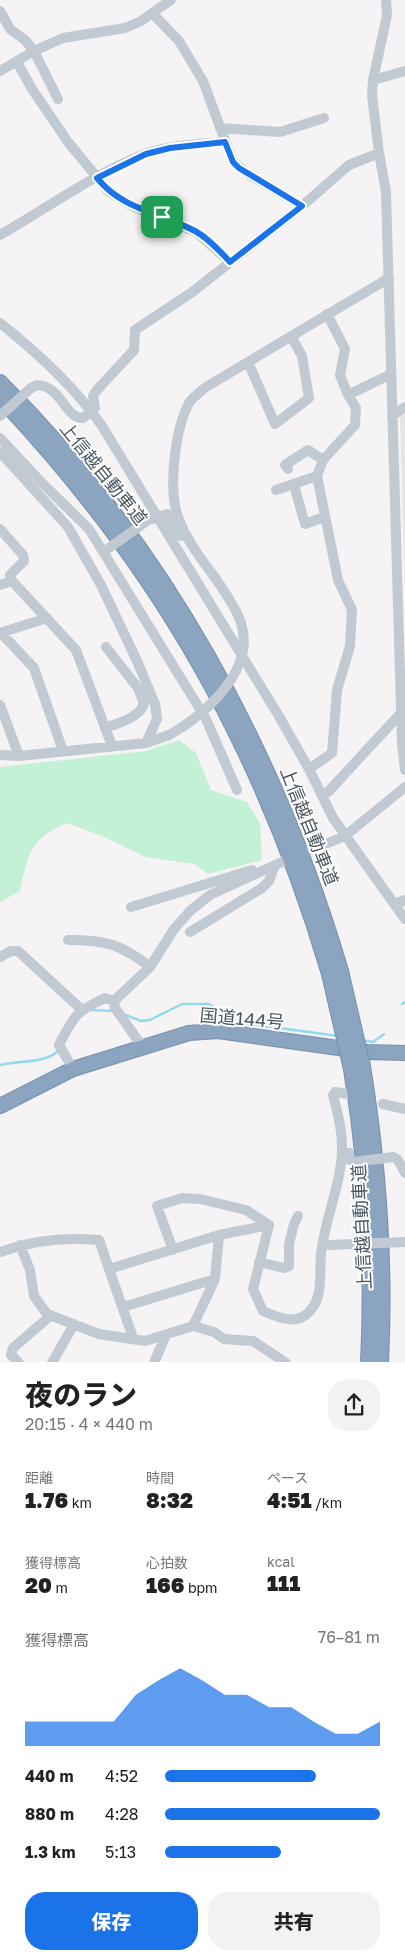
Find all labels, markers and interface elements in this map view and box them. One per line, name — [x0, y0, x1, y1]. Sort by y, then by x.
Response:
pin — [141, 196, 183, 238]
icon: arrive — [148, 203, 176, 231]
street label: 上信越自動車道 — [56, 417, 152, 529]
street label: 上信越自動車道 — [276, 763, 344, 889]
street label: 国道144号 — [199, 1003, 285, 1033]
street label: 上信越自動車道 — [347, 1164, 375, 1290]
text: 夜のラン — [25, 1378, 137, 1411]
button: share — [328, 1379, 380, 1431]
text: 20:15 · 4 × 440 m — [25, 1414, 153, 1434]
text: 距離 — [25, 1469, 53, 1486]
text: 時間 — [146, 1469, 174, 1486]
text: ペース — [267, 1469, 308, 1486]
text: 1.76 — [25, 1487, 68, 1513]
text: 8:32 — [146, 1487, 193, 1513]
text: 4:51 — [267, 1487, 312, 1513]
text: km — [68, 1494, 92, 1511]
text: /km — [312, 1494, 342, 1511]
text: kcal — [267, 1553, 295, 1570]
text: 獲得標高 — [25, 1554, 81, 1571]
text: 心拍数 — [146, 1554, 188, 1571]
text: 111 — [267, 1570, 300, 1596]
text: 20 — [25, 1572, 52, 1598]
text: 166 — [146, 1572, 184, 1598]
text: m — [52, 1579, 68, 1596]
text: bpm — [184, 1579, 218, 1596]
text: 76–81 m — [318, 1627, 380, 1647]
text: 獲得標高 — [25, 1630, 89, 1650]
text: 440 m — [25, 1766, 73, 1786]
text: 4:52 — [105, 1766, 138, 1786]
text: 880 m — [25, 1804, 74, 1824]
text: 4:28 — [105, 1804, 139, 1824]
text: 1.3 km — [25, 1842, 75, 1862]
text: 5:13 — [105, 1842, 136, 1862]
button: 保存 — [25, 1892, 198, 1950]
button: 共有 — [208, 1892, 380, 1950]

